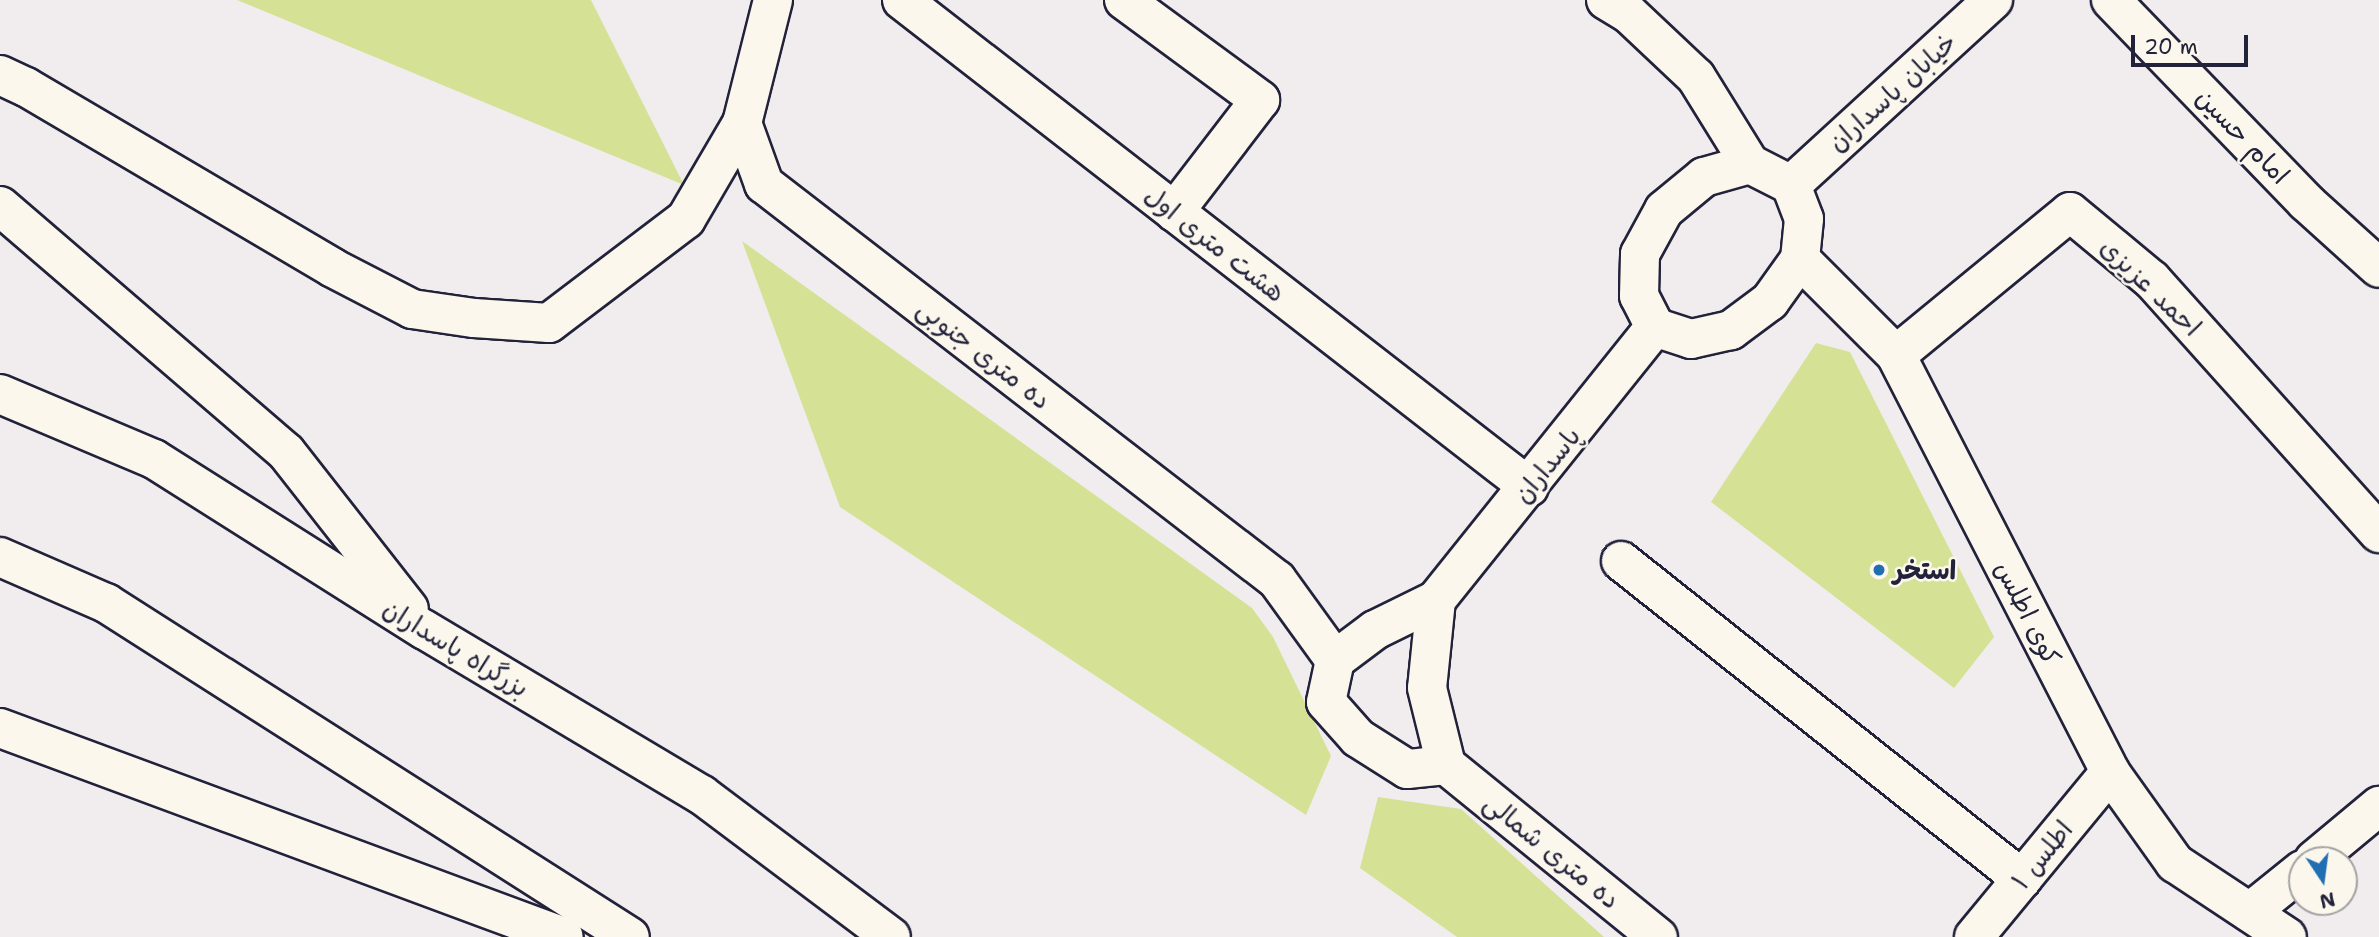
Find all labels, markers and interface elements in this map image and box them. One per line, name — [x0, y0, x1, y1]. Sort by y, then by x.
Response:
scale bar — [2134, 21, 2251, 65]
street label: خیابان پاسداران — [1821, 26, 1963, 158]
text: 20 m — [2144, 33, 2198, 61]
street label: امام حسین — [2190, 82, 2296, 190]
street label: هشت متری اول — [1139, 179, 1291, 309]
street label: احمد عزیزی — [2094, 231, 2208, 343]
street label: ده متری جنوبی — [911, 292, 1057, 416]
street label: پاسداران — [1507, 421, 1587, 509]
place label: استخر — [1893, 554, 1956, 586]
street label: کوی اطلس — [1989, 556, 2067, 670]
marker: استخر — [1871, 562, 1887, 578]
street label: بزرگراه پاسداران — [378, 592, 534, 704]
street label: ده متری شمالی — [1478, 787, 1626, 915]
street label: اطلس ۱ — [2005, 814, 2079, 896]
north arrow — [2288, 846, 2358, 916]
text: N — [2317, 886, 2338, 914]

